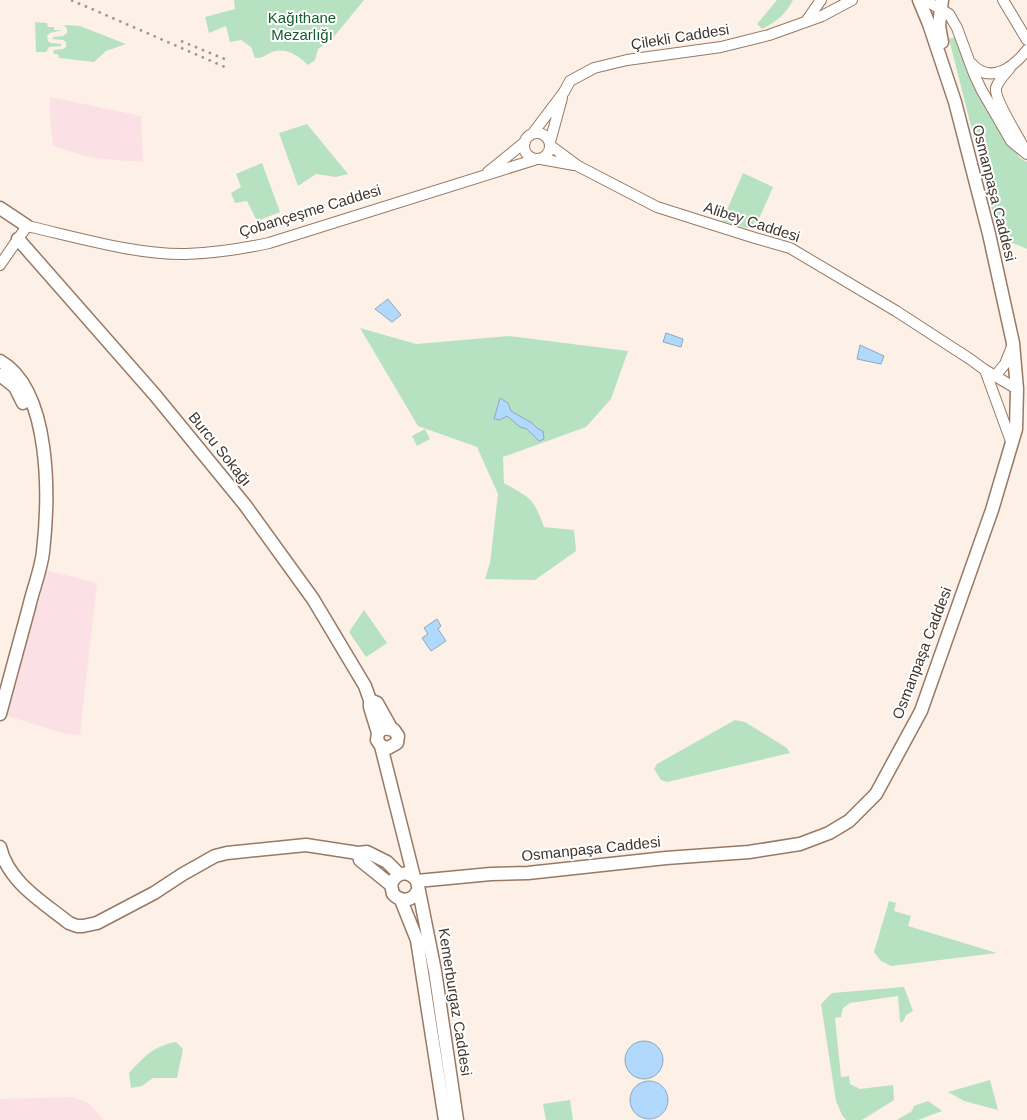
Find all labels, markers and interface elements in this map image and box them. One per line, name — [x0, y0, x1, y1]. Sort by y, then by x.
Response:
park label: Kağıthane Mezarlığı — [268, 9, 336, 43]
street label: Çilekli Caddesi — [630, 20, 730, 53]
street label: Osmanpaşa Caddesi — [969, 123, 1020, 263]
street label: Çobançeşme Caddesi — [237, 181, 383, 240]
street label: Alibey Caddesi — [702, 198, 802, 245]
street label: Burcu Sokağı — [185, 408, 255, 489]
street label: Osmanpaşa Caddesi — [888, 584, 955, 721]
street label: Osmanpaşa Caddesi — [520, 833, 661, 864]
street label: Kemerburgaz Caddesi — [435, 927, 476, 1077]

